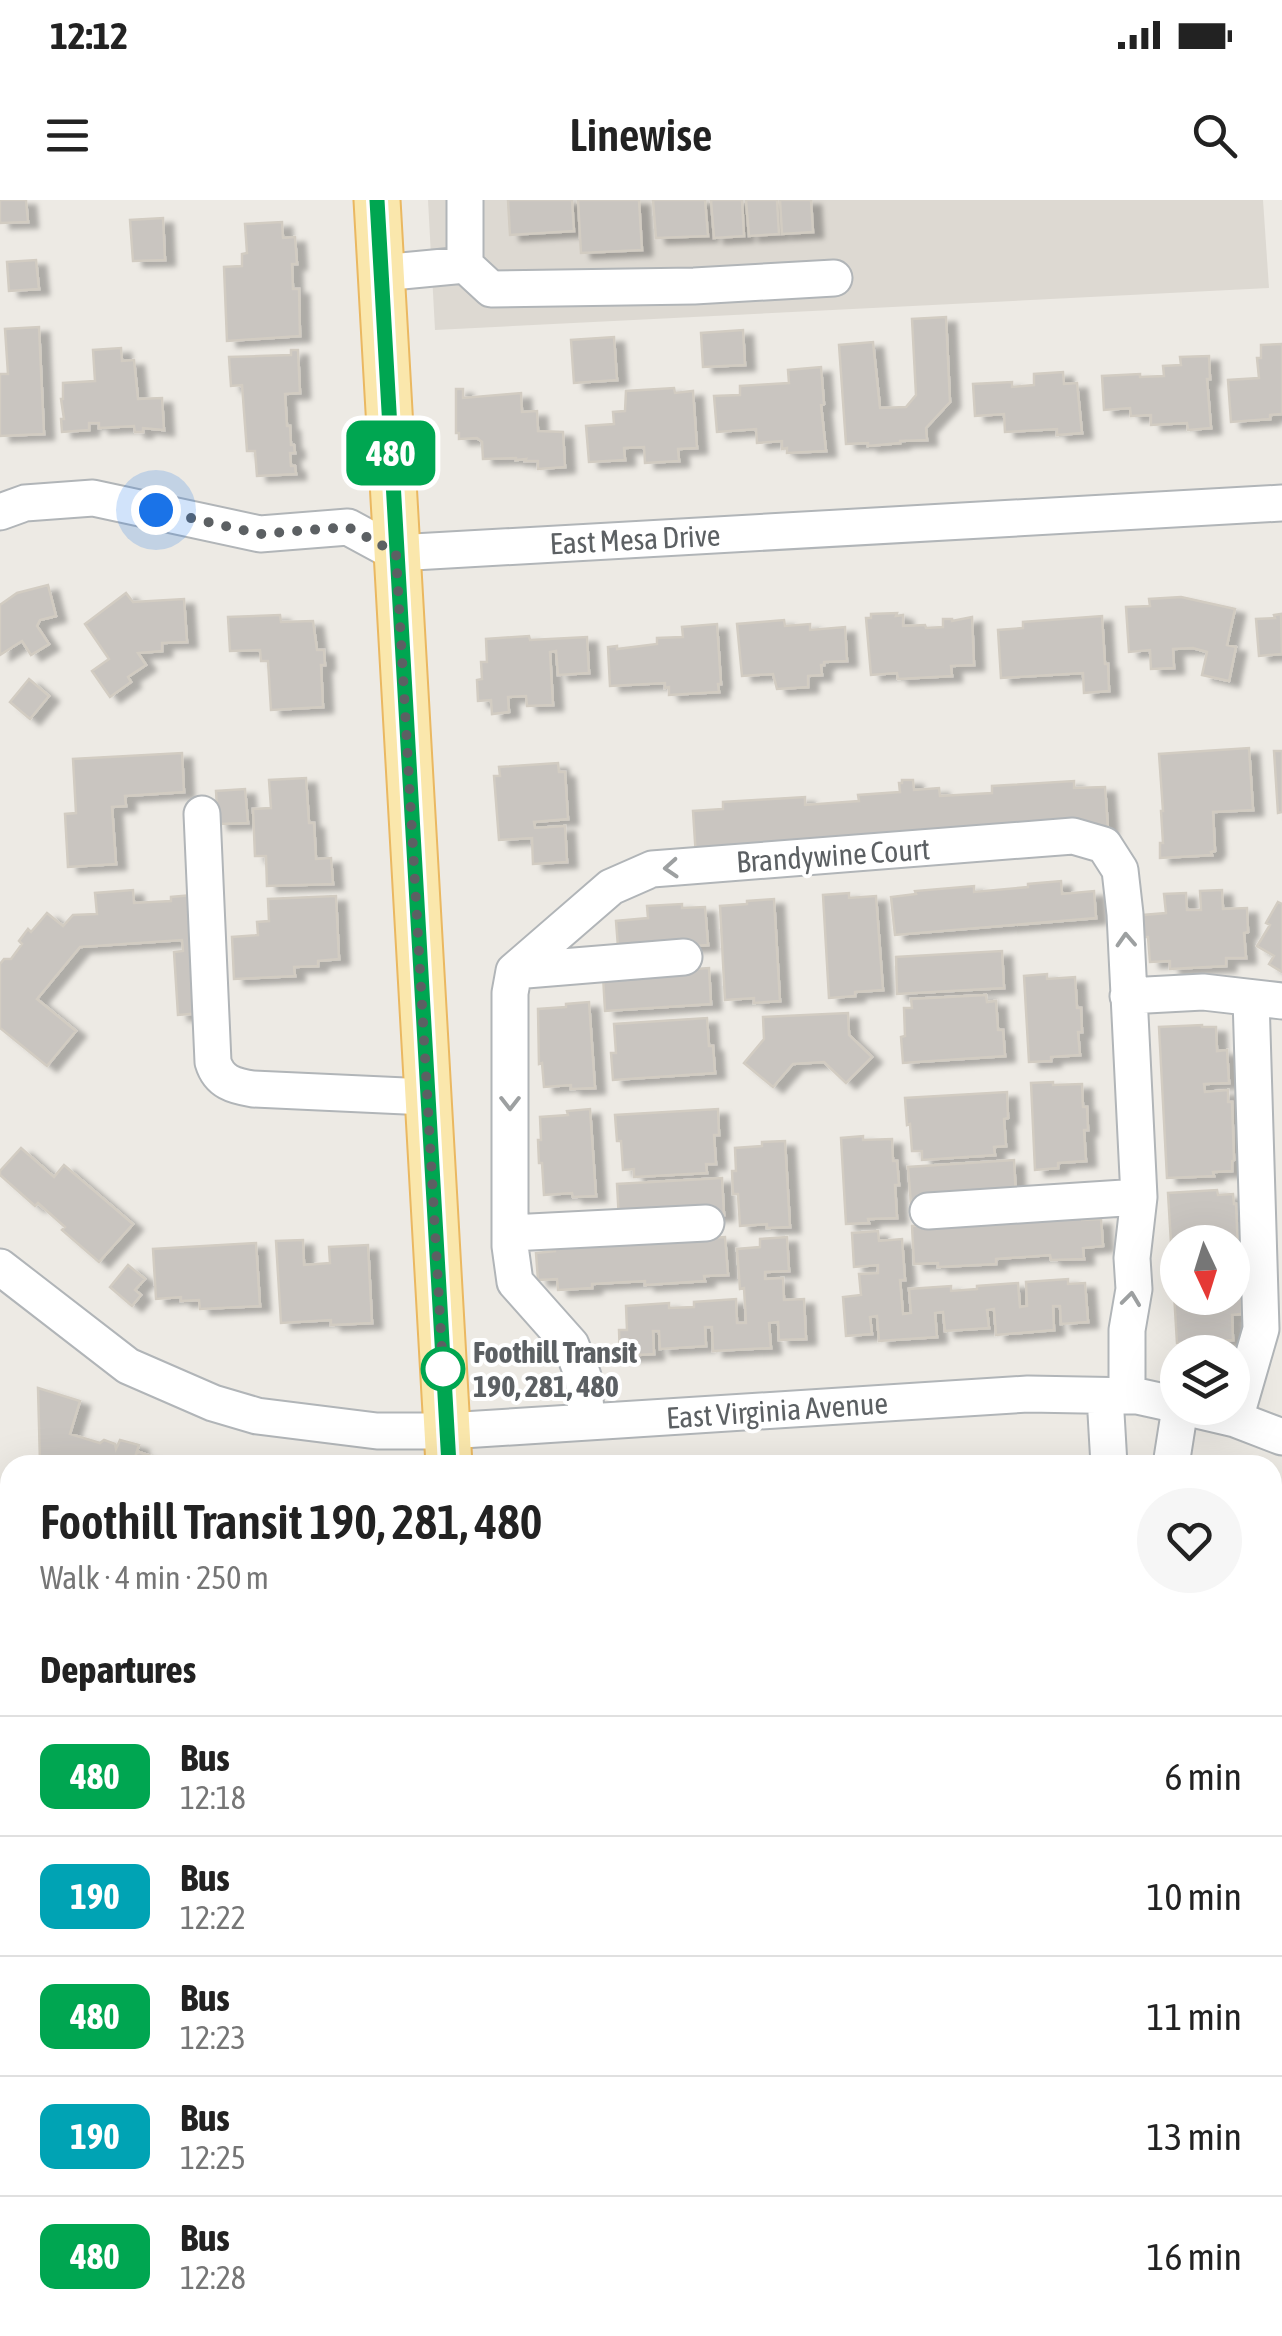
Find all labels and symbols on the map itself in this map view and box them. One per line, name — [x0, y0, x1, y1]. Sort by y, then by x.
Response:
line badge: 480 — [334, 420, 448, 486]
your location — [131, 485, 181, 535]
street label: East Mesa Drive — [549, 518, 721, 560]
street label: Brandywine Court — [735, 831, 931, 879]
one-way arrow — [663, 856, 679, 878]
one-way arrow — [1116, 931, 1137, 947]
one-way arrow — [499, 1096, 521, 1112]
north arrow — [1160, 1225, 1250, 1315]
one-way arrow — [1120, 1291, 1141, 1307]
place label: Foothill Transit 190, 281, 480 — [473, 1335, 637, 1403]
marker: Foothill Transit 190, 281, 480 — [422, 1348, 464, 1390]
street label: East Virginia Avenue — [665, 1385, 889, 1435]

